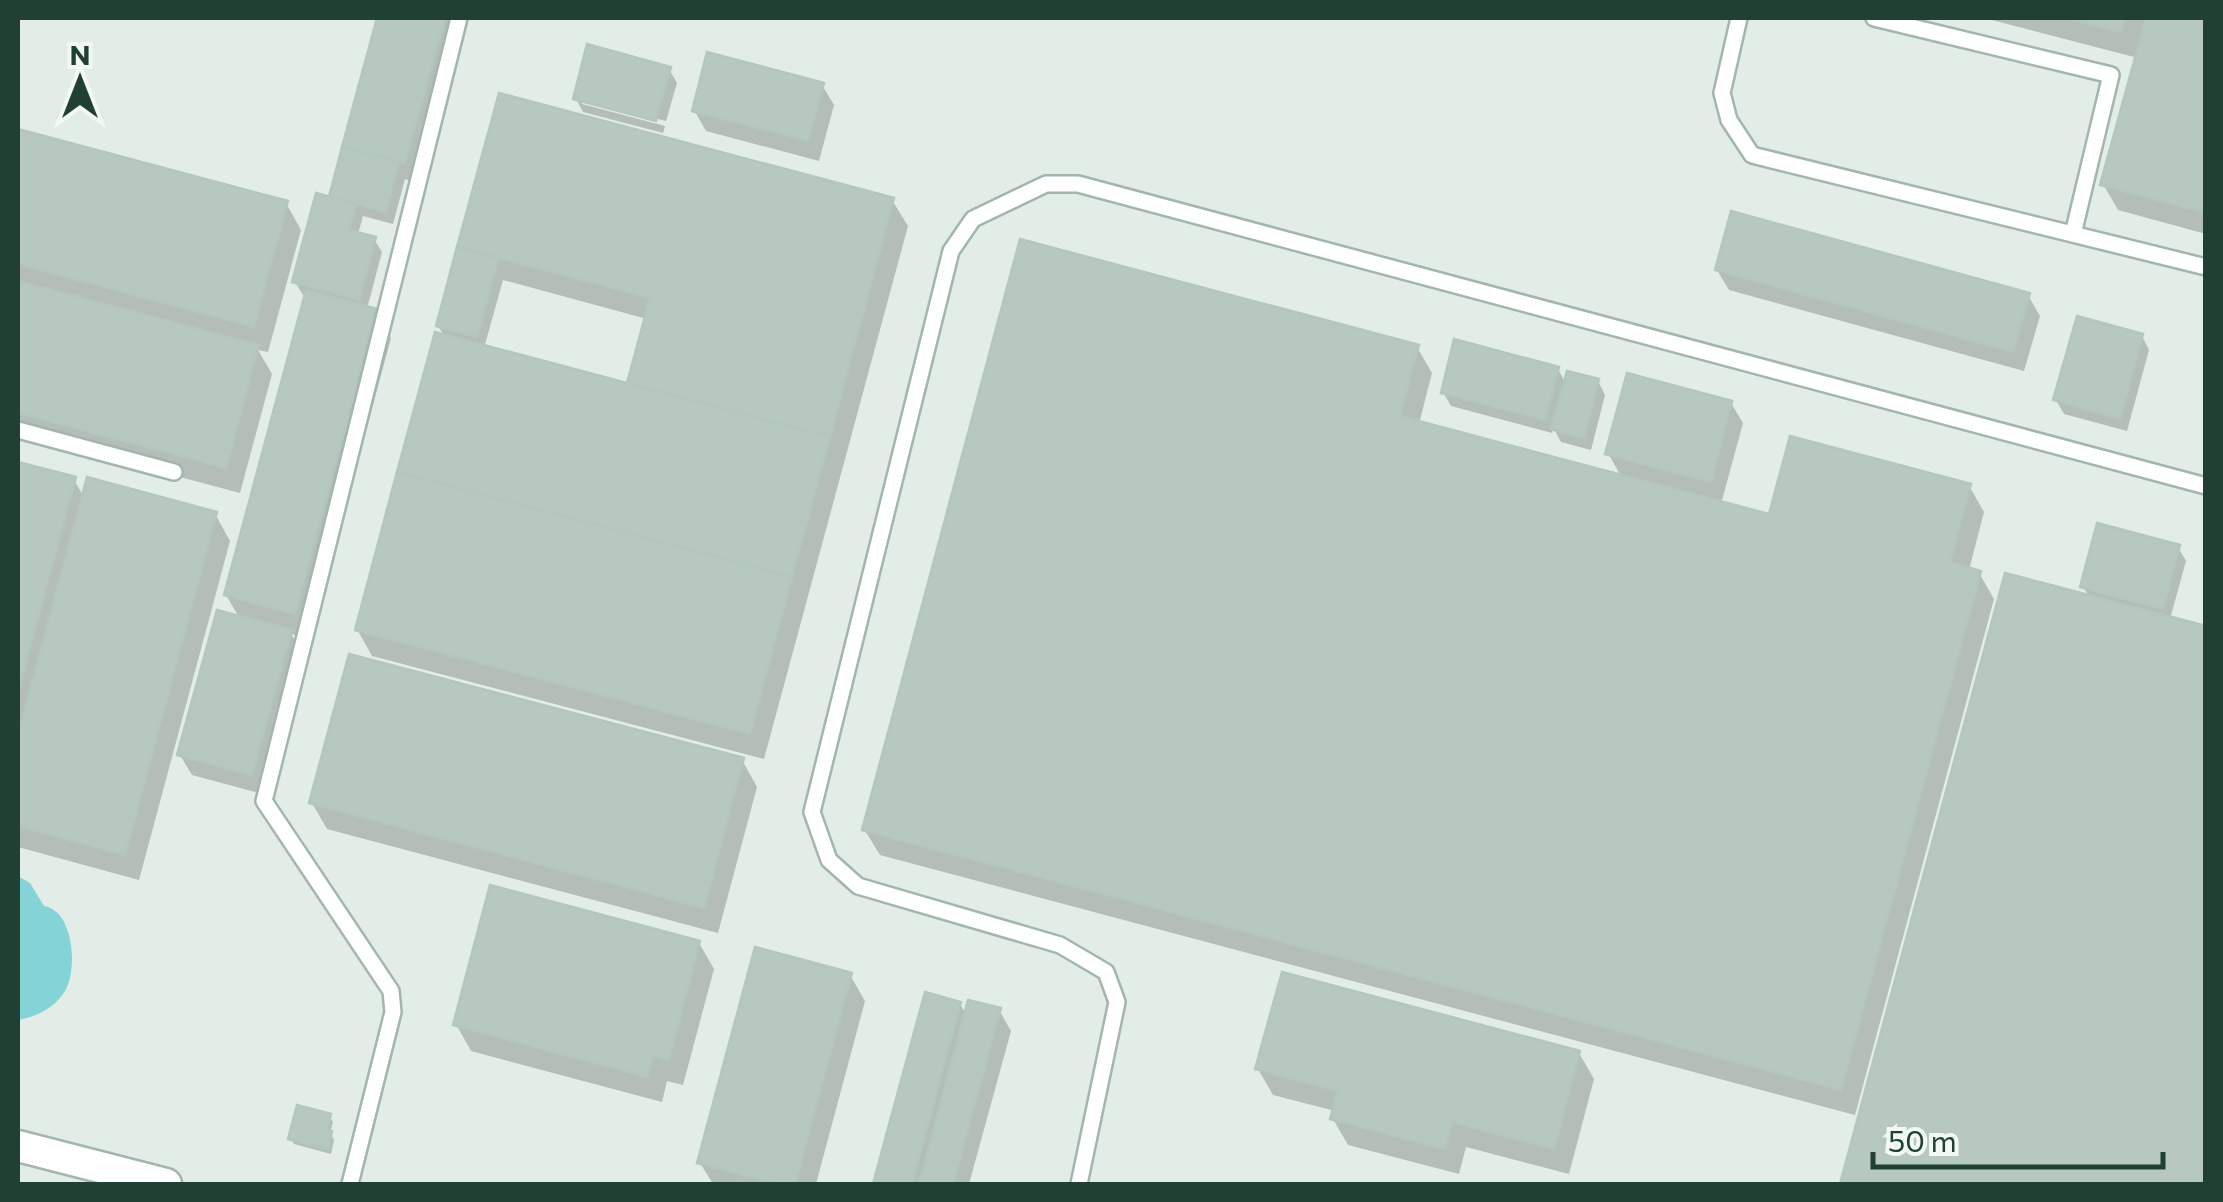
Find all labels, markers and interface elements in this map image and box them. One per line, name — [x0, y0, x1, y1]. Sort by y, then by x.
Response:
north arrow — [30, 30, 130, 130]
text: N — [70, 37, 91, 71]
scale bar — [1873, 1107, 2163, 1169]
text: 50 m — [1888, 1121, 1957, 1158]

